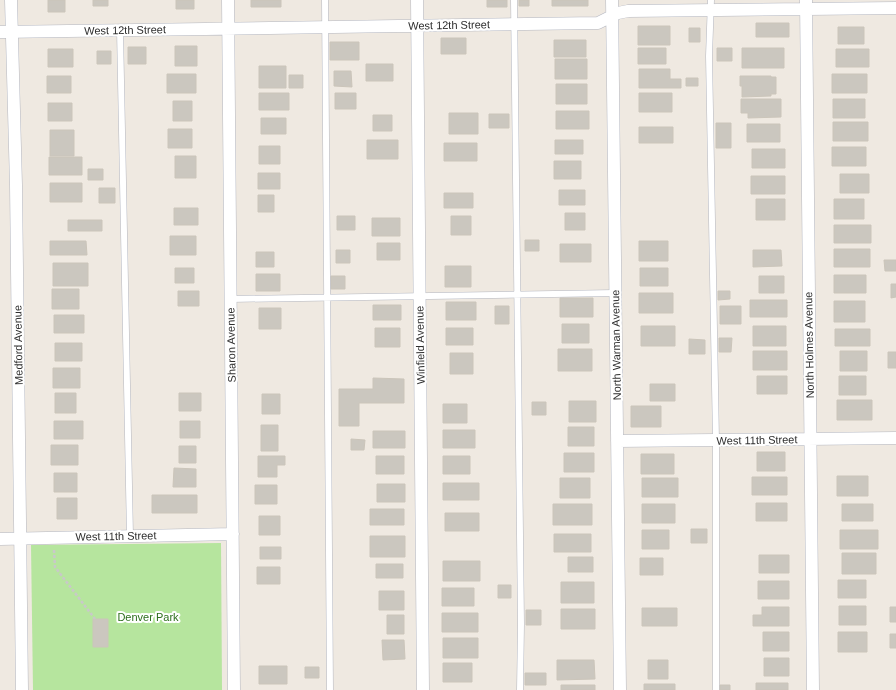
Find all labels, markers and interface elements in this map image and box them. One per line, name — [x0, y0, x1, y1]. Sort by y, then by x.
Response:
street label: West 12th Street — [408, 18, 490, 32]
street label: West 12th Street — [84, 23, 166, 37]
street label: North Warman Avenue — [609, 290, 623, 400]
street label: North Holmes Avenue — [802, 291, 816, 399]
street label: Medford Avenue — [11, 305, 25, 385]
street label: Winfield Avenue — [413, 306, 427, 384]
street label: Sharon Avenue — [224, 307, 238, 383]
street label: West 11th Street — [716, 433, 798, 447]
street label: West 11th Street — [75, 529, 157, 543]
park label: Denver Park — [117, 611, 179, 623]

